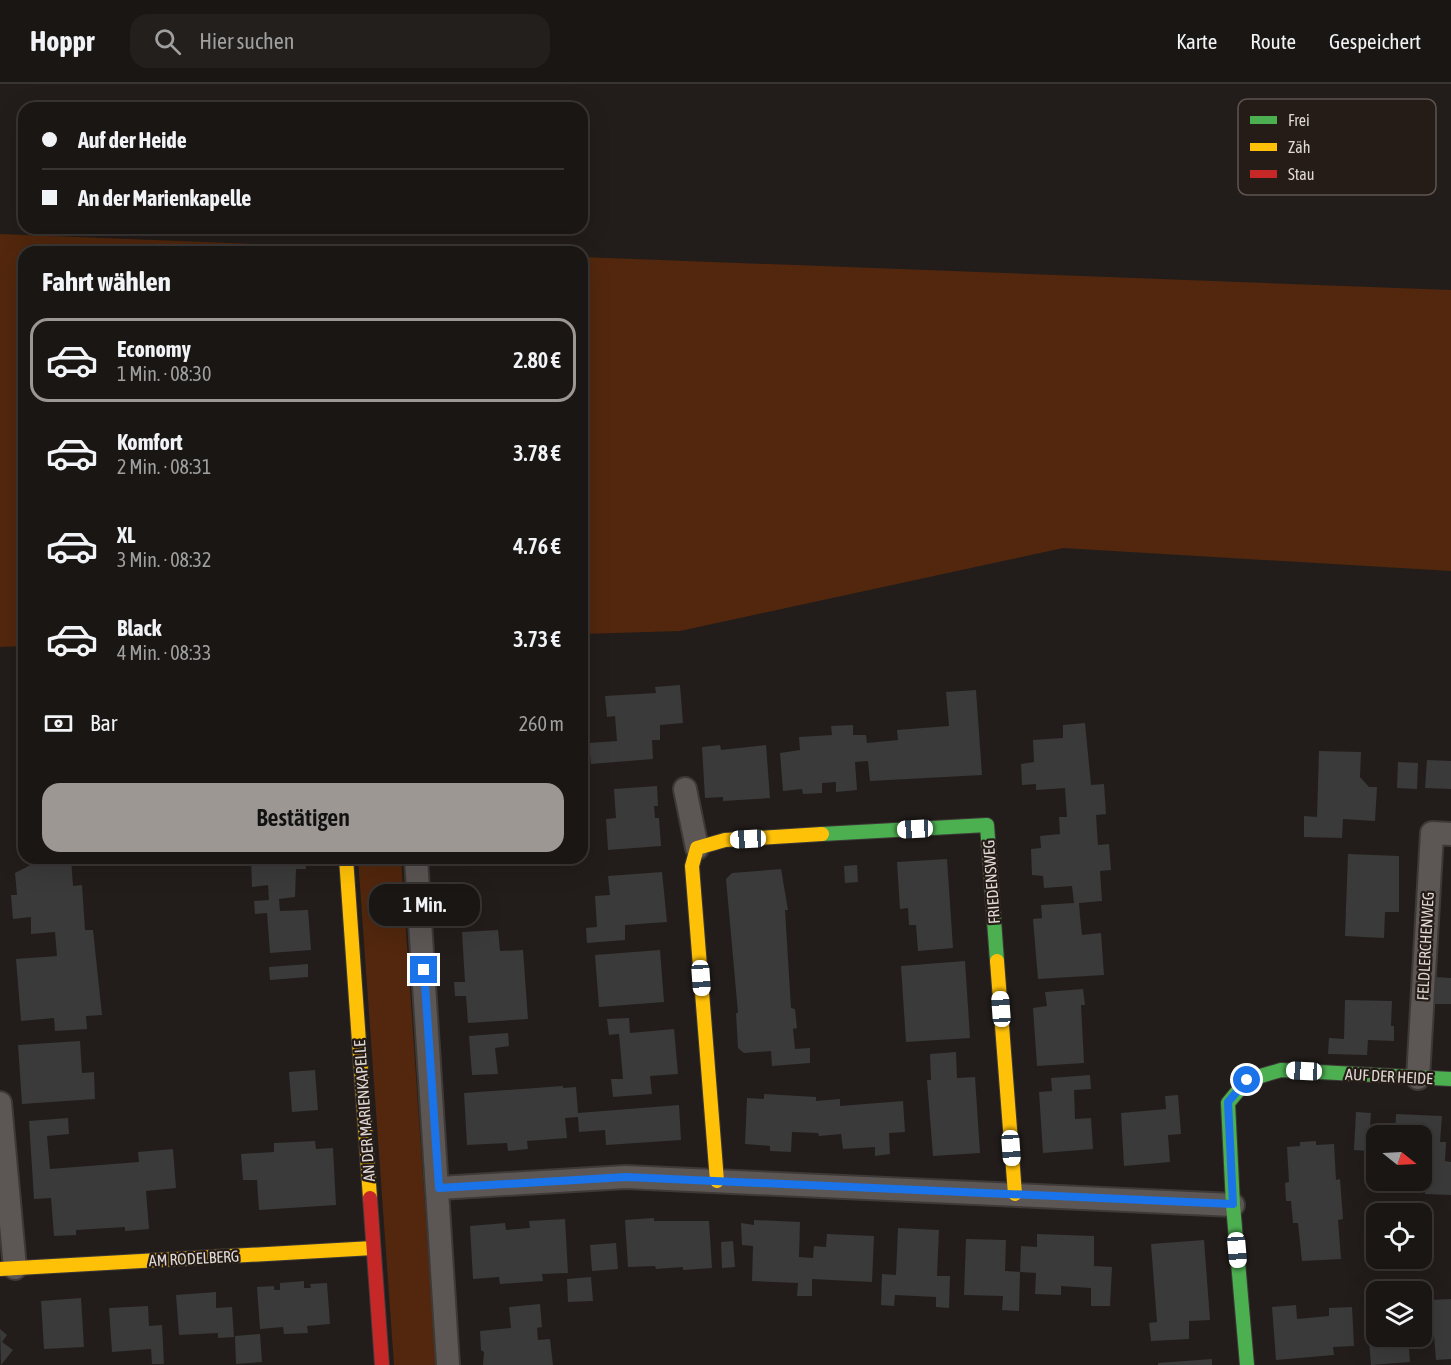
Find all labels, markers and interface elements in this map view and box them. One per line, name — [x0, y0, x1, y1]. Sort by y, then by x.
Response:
search box — [130, 14, 550, 68]
text: Hoppr — [30, 25, 94, 57]
icon: search — [151, 25, 184, 58]
text: Hier suchen — [199, 28, 294, 54]
text: Karte — [1176, 29, 1217, 53]
text: Route — [1250, 29, 1296, 53]
text: Gespeichert — [1329, 29, 1421, 53]
legend — [1238, 99, 1436, 195]
text: Frei — [1288, 111, 1310, 129]
text: Auf der Heide — [78, 127, 187, 153]
text: Zäh — [1288, 138, 1310, 156]
text: Stau — [1288, 165, 1315, 183]
text: An der Marienkapelle — [78, 185, 251, 211]
text: Fahrt wählen — [42, 266, 171, 297]
icon: car — [45, 333, 99, 387]
text: Economy — [117, 336, 191, 362]
text: 2.80 € — [513, 347, 561, 373]
text: 1 Min. · 08:30 — [117, 362, 211, 385]
icon: car — [45, 426, 99, 480]
text: Komfort — [117, 429, 183, 455]
text: 3.78 € — [513, 440, 561, 466]
text: 2 Min. · 08:31 — [117, 455, 211, 478]
icon: car — [45, 519, 99, 573]
text: XL — [117, 522, 135, 548]
text: 4.76 € — [513, 533, 561, 559]
text: 3 Min. · 08:32 — [117, 548, 211, 571]
icon: car — [45, 612, 99, 666]
text: Black — [117, 615, 161, 641]
text: 3.73 € — [513, 626, 561, 652]
text: 4 Min. · 08:33 — [117, 641, 211, 664]
icon: cash — [42, 707, 75, 740]
text: Bar — [90, 710, 117, 736]
text: 260 m — [519, 712, 564, 735]
button: Bestätigen — [42, 783, 564, 852]
car — [897, 819, 933, 839]
car — [730, 829, 766, 849]
street label: FRIEDENSWEG — [979, 839, 1003, 925]
callout: 1 Min. — [368, 883, 480, 925]
street label: FELDLERCHENWEG — [1413, 891, 1437, 1001]
text: 1 Min. — [403, 893, 446, 916]
route end — [410, 956, 437, 983]
car — [691, 959, 711, 997]
car — [991, 990, 1011, 1028]
street label: AN DER MARIENKAPELLE — [350, 1039, 378, 1182]
car — [1286, 1061, 1322, 1081]
street label: AUF DER HEIDE — [1345, 1065, 1434, 1087]
route start — [1233, 1066, 1260, 1093]
north arrow — [1366, 1125, 1432, 1191]
map controls — [1366, 1125, 1432, 1347]
car — [1001, 1129, 1021, 1167]
button: locate — [1366, 1203, 1432, 1269]
car — [1226, 1231, 1248, 1269]
street label: AM RODELBERG — [148, 1247, 240, 1269]
button: layers — [1366, 1281, 1432, 1347]

